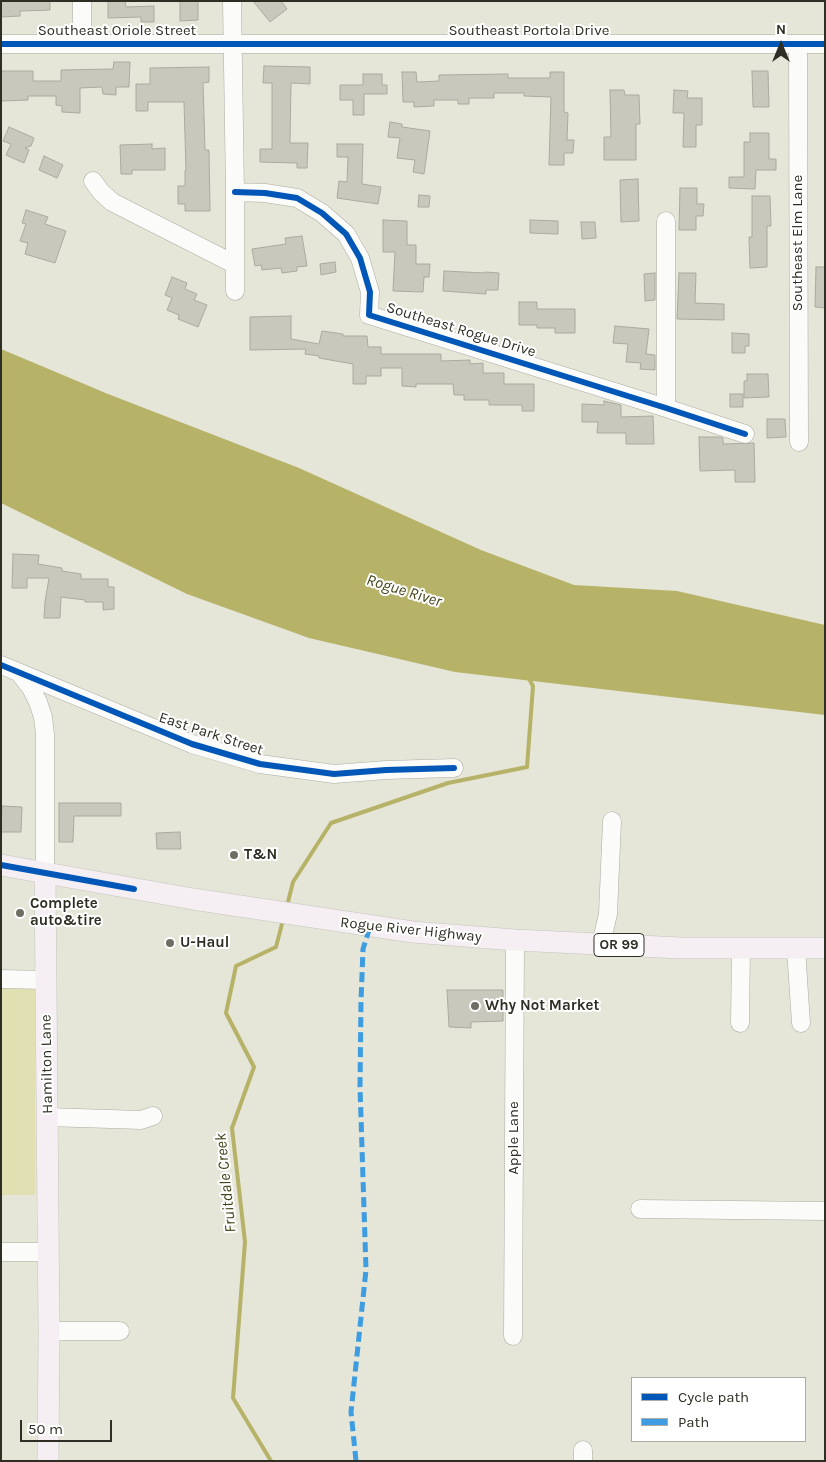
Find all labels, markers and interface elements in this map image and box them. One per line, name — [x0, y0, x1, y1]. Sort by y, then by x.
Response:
north arrow — [756, 20, 806, 70]
text: N — [776, 21, 786, 38]
street label: Southeast Oriole Street — [38, 22, 196, 40]
street label: Southeast Portola Drive — [449, 22, 609, 40]
street label: Southeast Elm Lane — [789, 175, 807, 311]
street label: Southeast Rogue Drive — [384, 299, 538, 361]
water label: Rogue River — [364, 570, 444, 612]
street label: East Park Street — [156, 709, 266, 759]
place label: T&N — [244, 846, 277, 864]
marker: T&N — [228, 849, 240, 861]
place label: Complete auto&tire — [30, 895, 102, 930]
marker: Complete auto&tire — [14, 907, 26, 919]
street label: Rogue River Highway — [339, 914, 483, 946]
place label: U-Haul — [180, 934, 229, 952]
road number: OR 99 — [594, 934, 644, 956]
marker: U-Haul — [164, 937, 176, 949]
place label: Why Not Market — [485, 997, 599, 1015]
marker: Why Not Market — [469, 1000, 481, 1012]
street label: Hamilton Lane — [37, 1014, 57, 1114]
street label: Apple Lane — [505, 1101, 523, 1175]
water label: Fruitdale Creek — [211, 1132, 241, 1234]
legend — [631, 1377, 806, 1442]
text: Cycle path — [678, 1388, 749, 1406]
scale bar — [22, 1410, 115, 1442]
text: Path — [678, 1413, 709, 1431]
text: 50 m — [28, 1420, 63, 1438]

